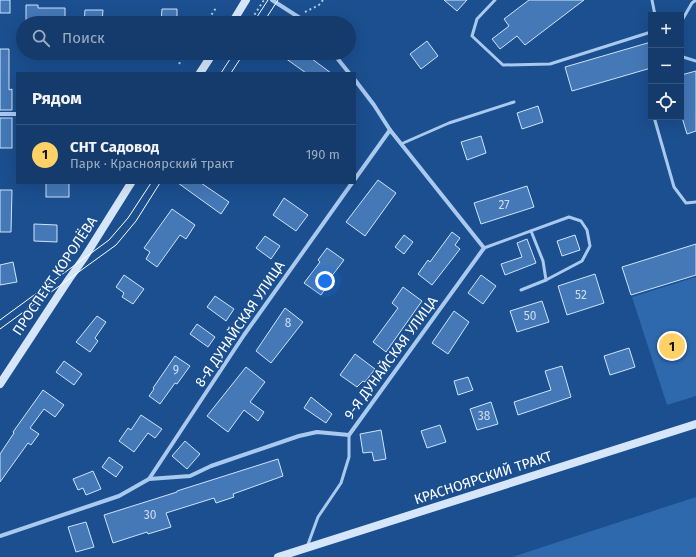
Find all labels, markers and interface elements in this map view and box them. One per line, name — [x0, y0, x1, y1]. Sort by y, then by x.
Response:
map controls — [648, 12, 684, 120]
button: + — [648, 12, 684, 48]
search box — [16, 16, 356, 60]
icon: search — [30, 27, 52, 49]
text: Поиск — [62, 29, 105, 47]
button: − — [648, 48, 684, 84]
button: locate — [648, 84, 684, 120]
text: Рядом — [32, 88, 82, 109]
text: СНТ Садовод — [70, 138, 159, 156]
text: 1 — [42, 147, 48, 162]
text: 190 m — [306, 147, 340, 162]
text: Парк · Красноярский тракт — [70, 156, 234, 171]
house number: 27 — [498, 198, 510, 212]
street label: ПРОСПЕКТ КОРОЛЁВА — [9, 213, 101, 339]
street label: 8-Я ДУНАЙСКАЯ УЛИЦА — [192, 258, 288, 390]
your location — [315, 271, 335, 291]
house number: 52 — [575, 288, 587, 302]
street label: 9-Я ДУНАЙСКАЯ УЛИЦА — [341, 293, 441, 423]
house number: 50 — [524, 309, 537, 323]
house number: 8 — [285, 316, 292, 330]
pin: 1 — [659, 331, 685, 361]
house number: 9 — [173, 363, 179, 377]
house number: 38 — [478, 409, 491, 423]
street label: КРАСНОЯРСКИЙ ТРАКТ — [412, 447, 555, 508]
house number: 30 — [144, 508, 157, 522]

